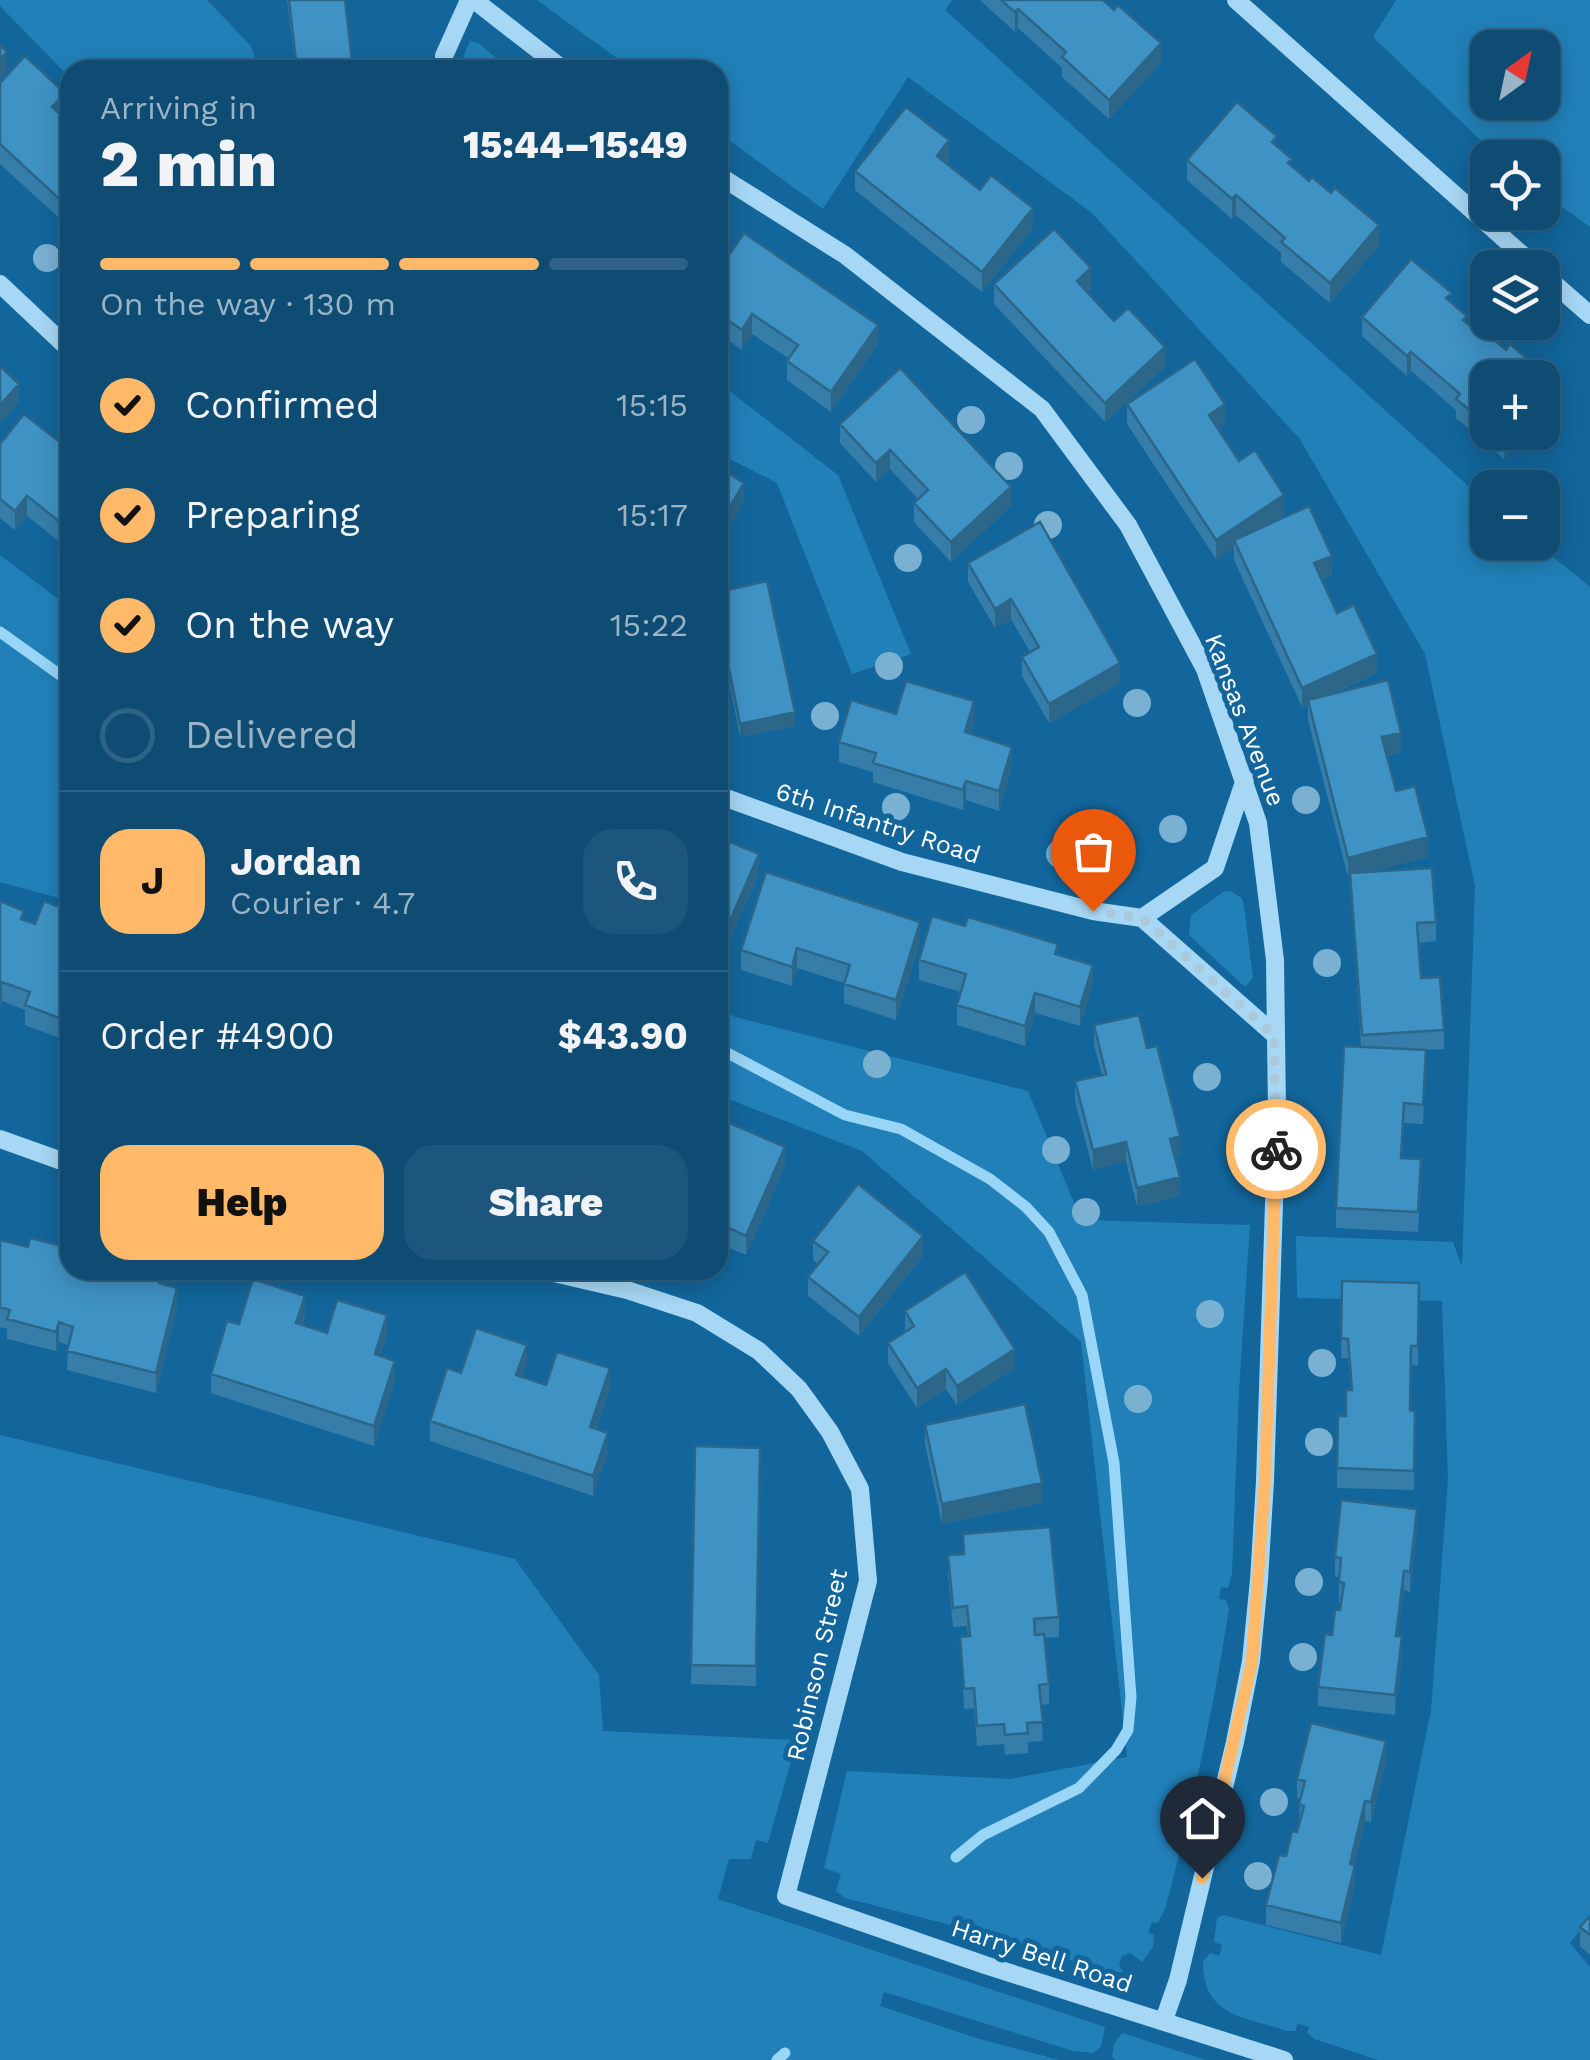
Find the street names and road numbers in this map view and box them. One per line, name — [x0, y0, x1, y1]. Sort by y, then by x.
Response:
street label: Kansas Avenue — [1199, 630, 1291, 810]
street label: 6th Infantry Road — [772, 776, 984, 870]
street label: Robinson Street — [781, 1566, 853, 1764]
street label: Harry Bell Road — [948, 1913, 1136, 1999]

